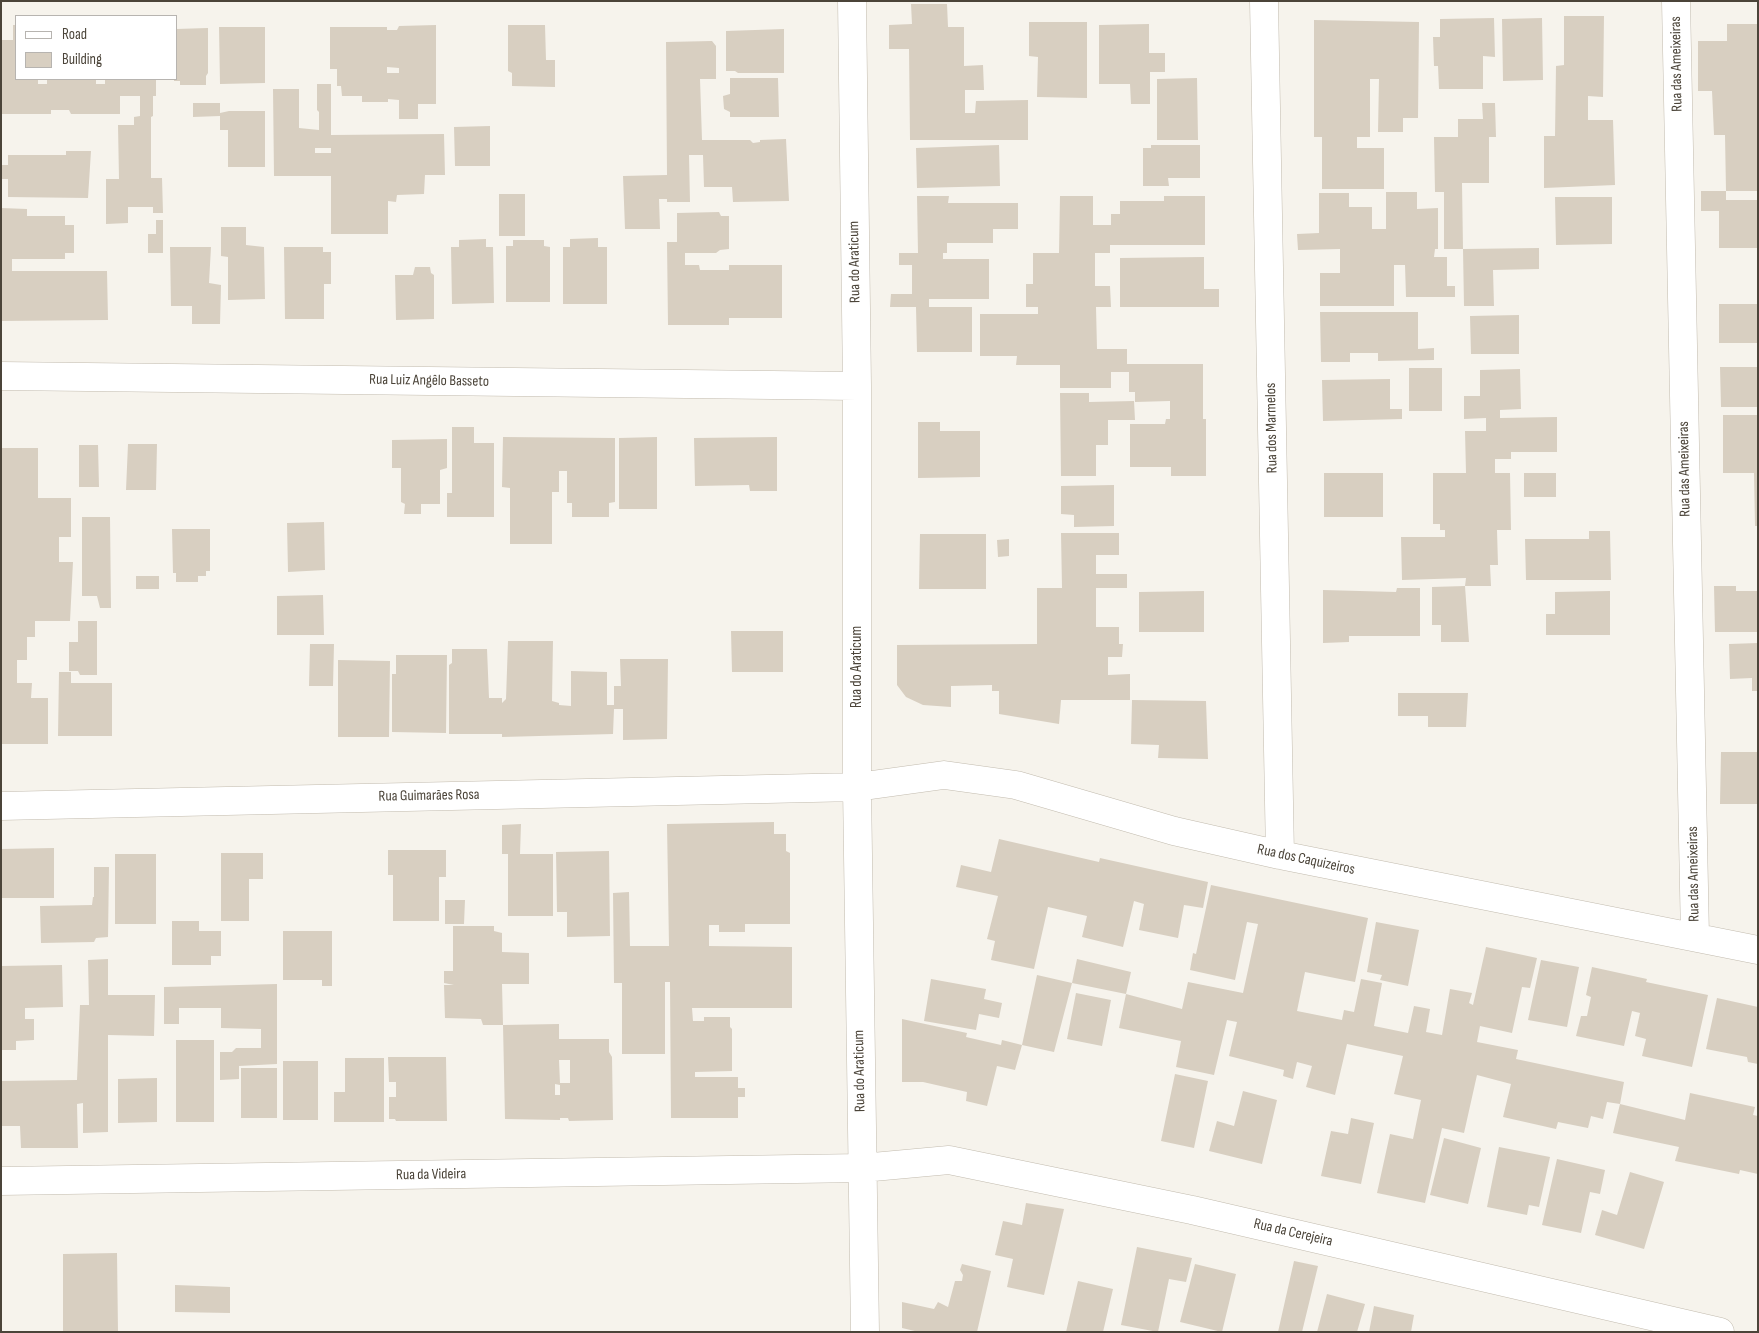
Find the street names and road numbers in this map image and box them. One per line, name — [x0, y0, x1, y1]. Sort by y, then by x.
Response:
street label: Rua das Ameixeiras — [1667, 16, 1687, 112]
street label: Rua do Araticum — [845, 221, 865, 303]
street label: Rua Luiz Angêlo Basseto — [369, 371, 489, 391]
street label: Rua dos Marmelos — [1262, 383, 1282, 473]
street label: Rua das Ameixeiras — [1675, 421, 1695, 517]
street label: Rua do Araticum — [848, 626, 866, 708]
street label: Rua Guimarães Rosa — [378, 786, 480, 806]
street label: Rua das Ameixeiras — [1684, 826, 1704, 922]
street label: Rua dos Caquizeiros — [1256, 841, 1356, 879]
street label: Rua do Araticum — [850, 1030, 870, 1112]
street label: Rua da Videira — [396, 1165, 466, 1185]
street label: Rua da Cerejeira — [1252, 1215, 1334, 1251]

